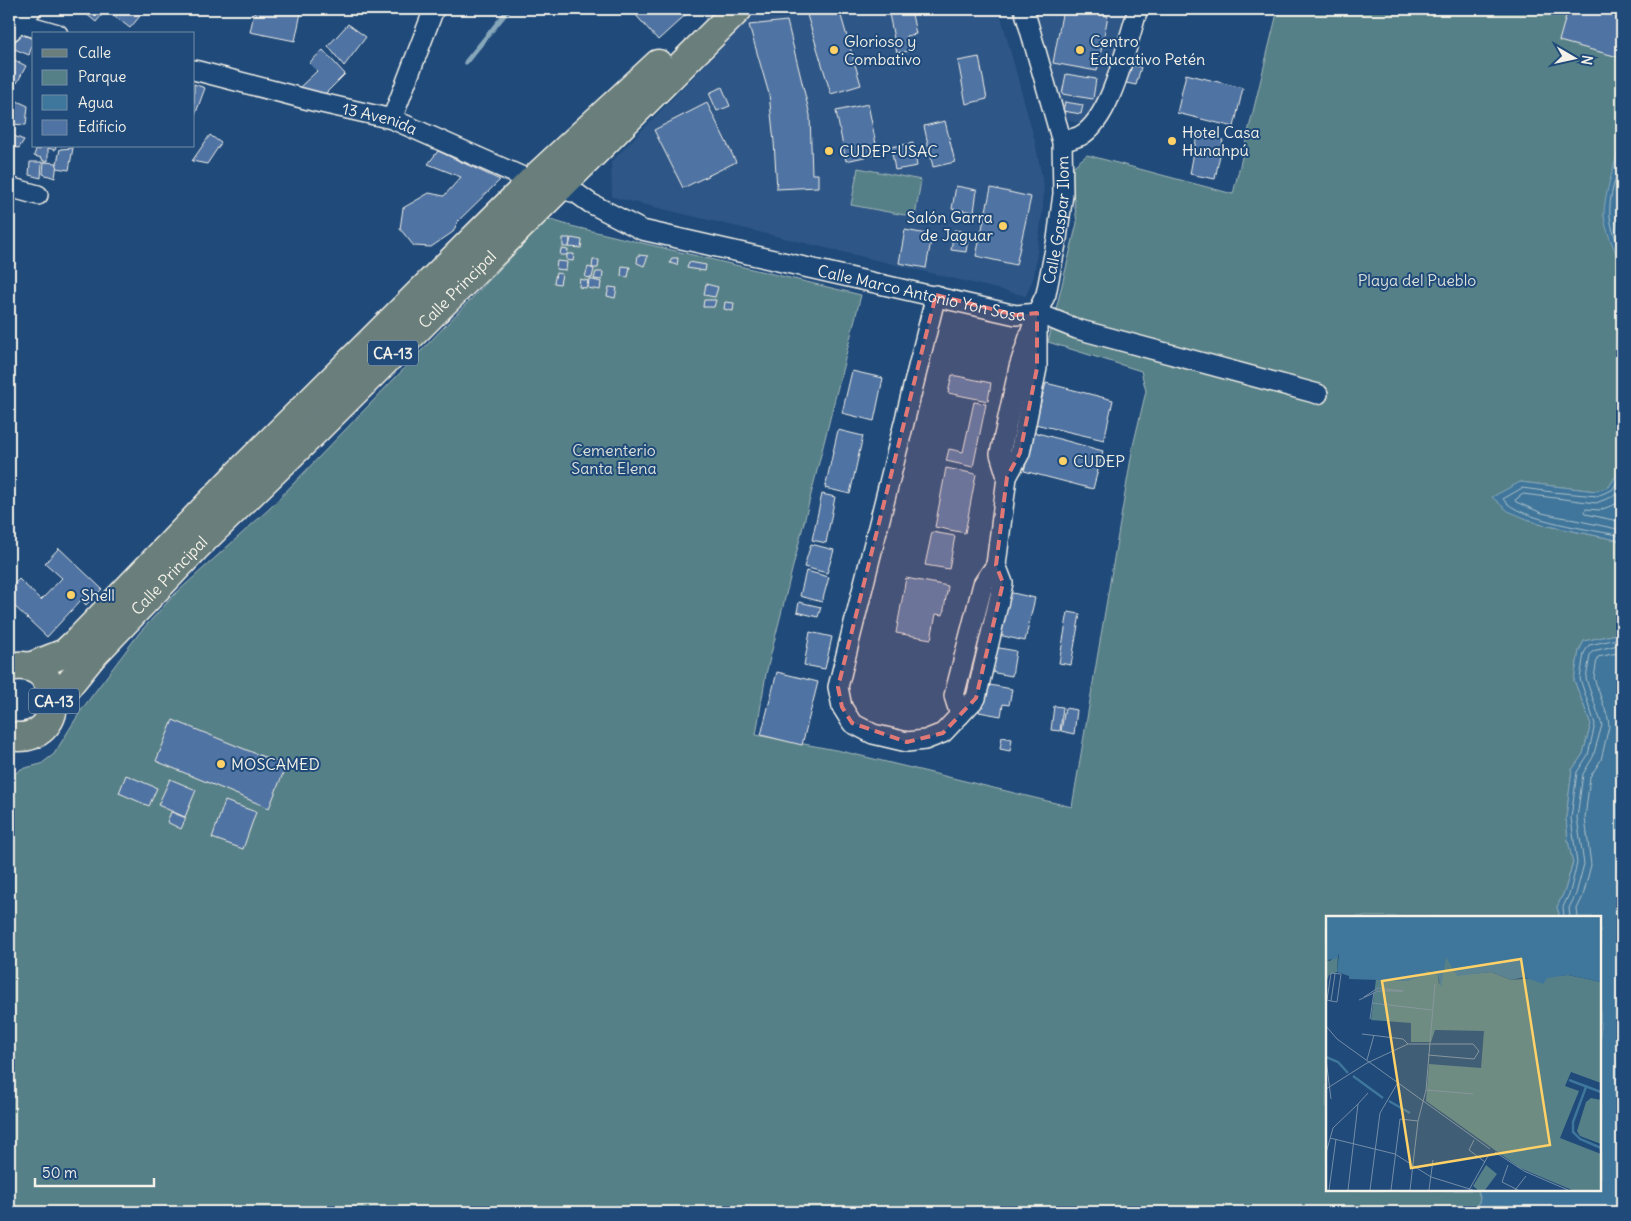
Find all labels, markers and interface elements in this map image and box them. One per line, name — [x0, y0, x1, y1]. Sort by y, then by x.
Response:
place label: Glorioso y Combativo — [844, 31, 921, 69]
place label: Centro Educativo Petén — [1090, 31, 1205, 69]
legend — [32, 32, 195, 148]
north arrow — [1548, 32, 1598, 82]
text: Calle — [78, 43, 111, 62]
marker: Glorioso y Combativo — [828, 44, 840, 56]
marker: Centro Educativo Petén — [1074, 44, 1086, 56]
text: N — [1577, 54, 1596, 66]
text: Parque — [78, 67, 126, 86]
text: Agua — [78, 93, 114, 112]
street label: 13 Avenida — [340, 98, 420, 139]
text: Edificio — [78, 117, 126, 136]
place label: Hotel Casa Hunahpú — [1182, 122, 1260, 160]
marker: Hotel Casa Hunahpú — [1166, 135, 1178, 147]
place label: CUDEP-USAC — [839, 141, 938, 161]
marker: CUDEP-USAC — [823, 145, 835, 157]
street label: Calle Gaspar Ilom — [1038, 156, 1073, 286]
place label: Salón Garra de Jaguar — [907, 207, 993, 245]
marker: Salón Garra de Jaguar — [997, 220, 1009, 232]
street label: Calle Principal — [414, 246, 500, 332]
street label: Calle Marco Antonio Yon Sosa — [816, 260, 1026, 325]
park label: Playa del Pueblo — [1358, 270, 1476, 290]
road number: CA-13 — [368, 340, 418, 366]
park label: Cementerio Santa Elena — [571, 440, 657, 478]
place label: CUDEP — [1073, 451, 1125, 471]
marker: CUDEP — [1057, 455, 1069, 467]
street label: Calle Principal — [127, 532, 211, 619]
place label: Shell — [81, 585, 115, 605]
marker: Shell — [65, 589, 77, 601]
road number: CA-13 — [29, 688, 79, 714]
place label: MOSCAMED — [231, 754, 320, 774]
marker: MOSCAMED — [215, 758, 227, 770]
inset map — [1326, 916, 1601, 1191]
scale bar — [35, 1156, 154, 1188]
text: 50 m — [42, 1163, 77, 1182]

